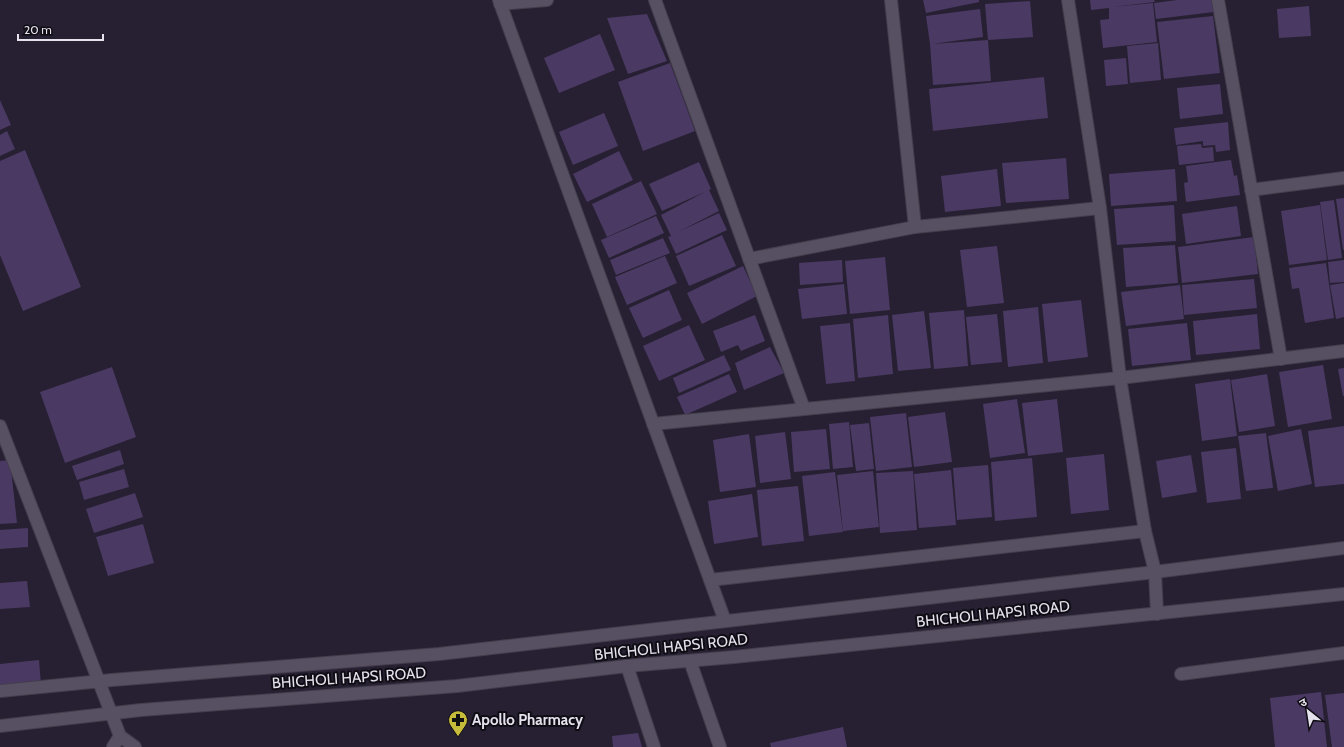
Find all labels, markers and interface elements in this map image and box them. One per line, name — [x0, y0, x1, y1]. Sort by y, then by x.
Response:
scale bar — [18, 16, 103, 42]
text: 20 m — [24, 22, 52, 37]
street label: BHICHOLI HAPSI ROAD — [915, 597, 1071, 631]
street label: BHICHOLI HAPSI ROAD — [593, 630, 749, 664]
street label: BHICHOLI HAPSI ROAD — [271, 664, 427, 692]
north arrow — [1288, 691, 1328, 731]
text: उ — [1297, 694, 1310, 710]
pharmacy icon: Apollo Pharmacy — [447, 709, 469, 737]
place label: Apollo Pharmacy — [472, 711, 584, 729]

